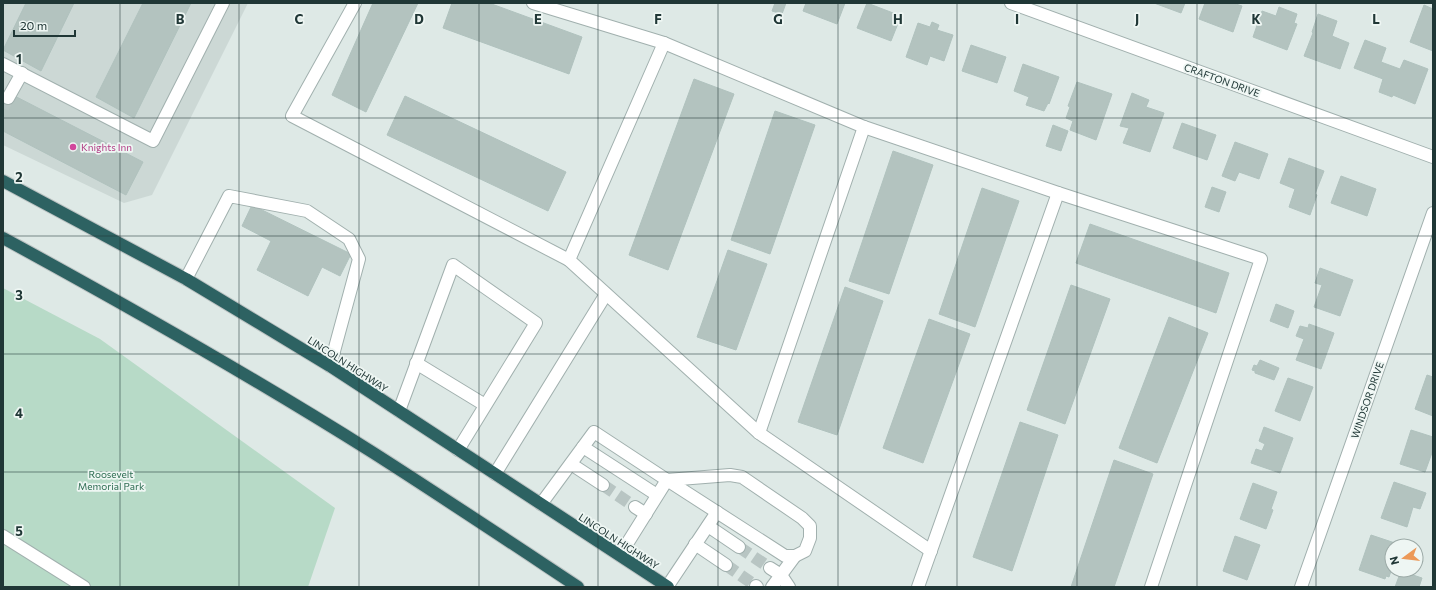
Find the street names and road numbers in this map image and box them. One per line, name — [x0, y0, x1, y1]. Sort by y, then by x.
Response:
street label: CRAFTON DRIVE — [1183, 61, 1261, 99]
street label: LINCOLN HIGHWAY — [306, 334, 391, 395]
street label: WINDSOR DRIVE — [1348, 360, 1386, 440]
street label: LINCOLN HIGHWAY — [577, 511, 662, 572]

